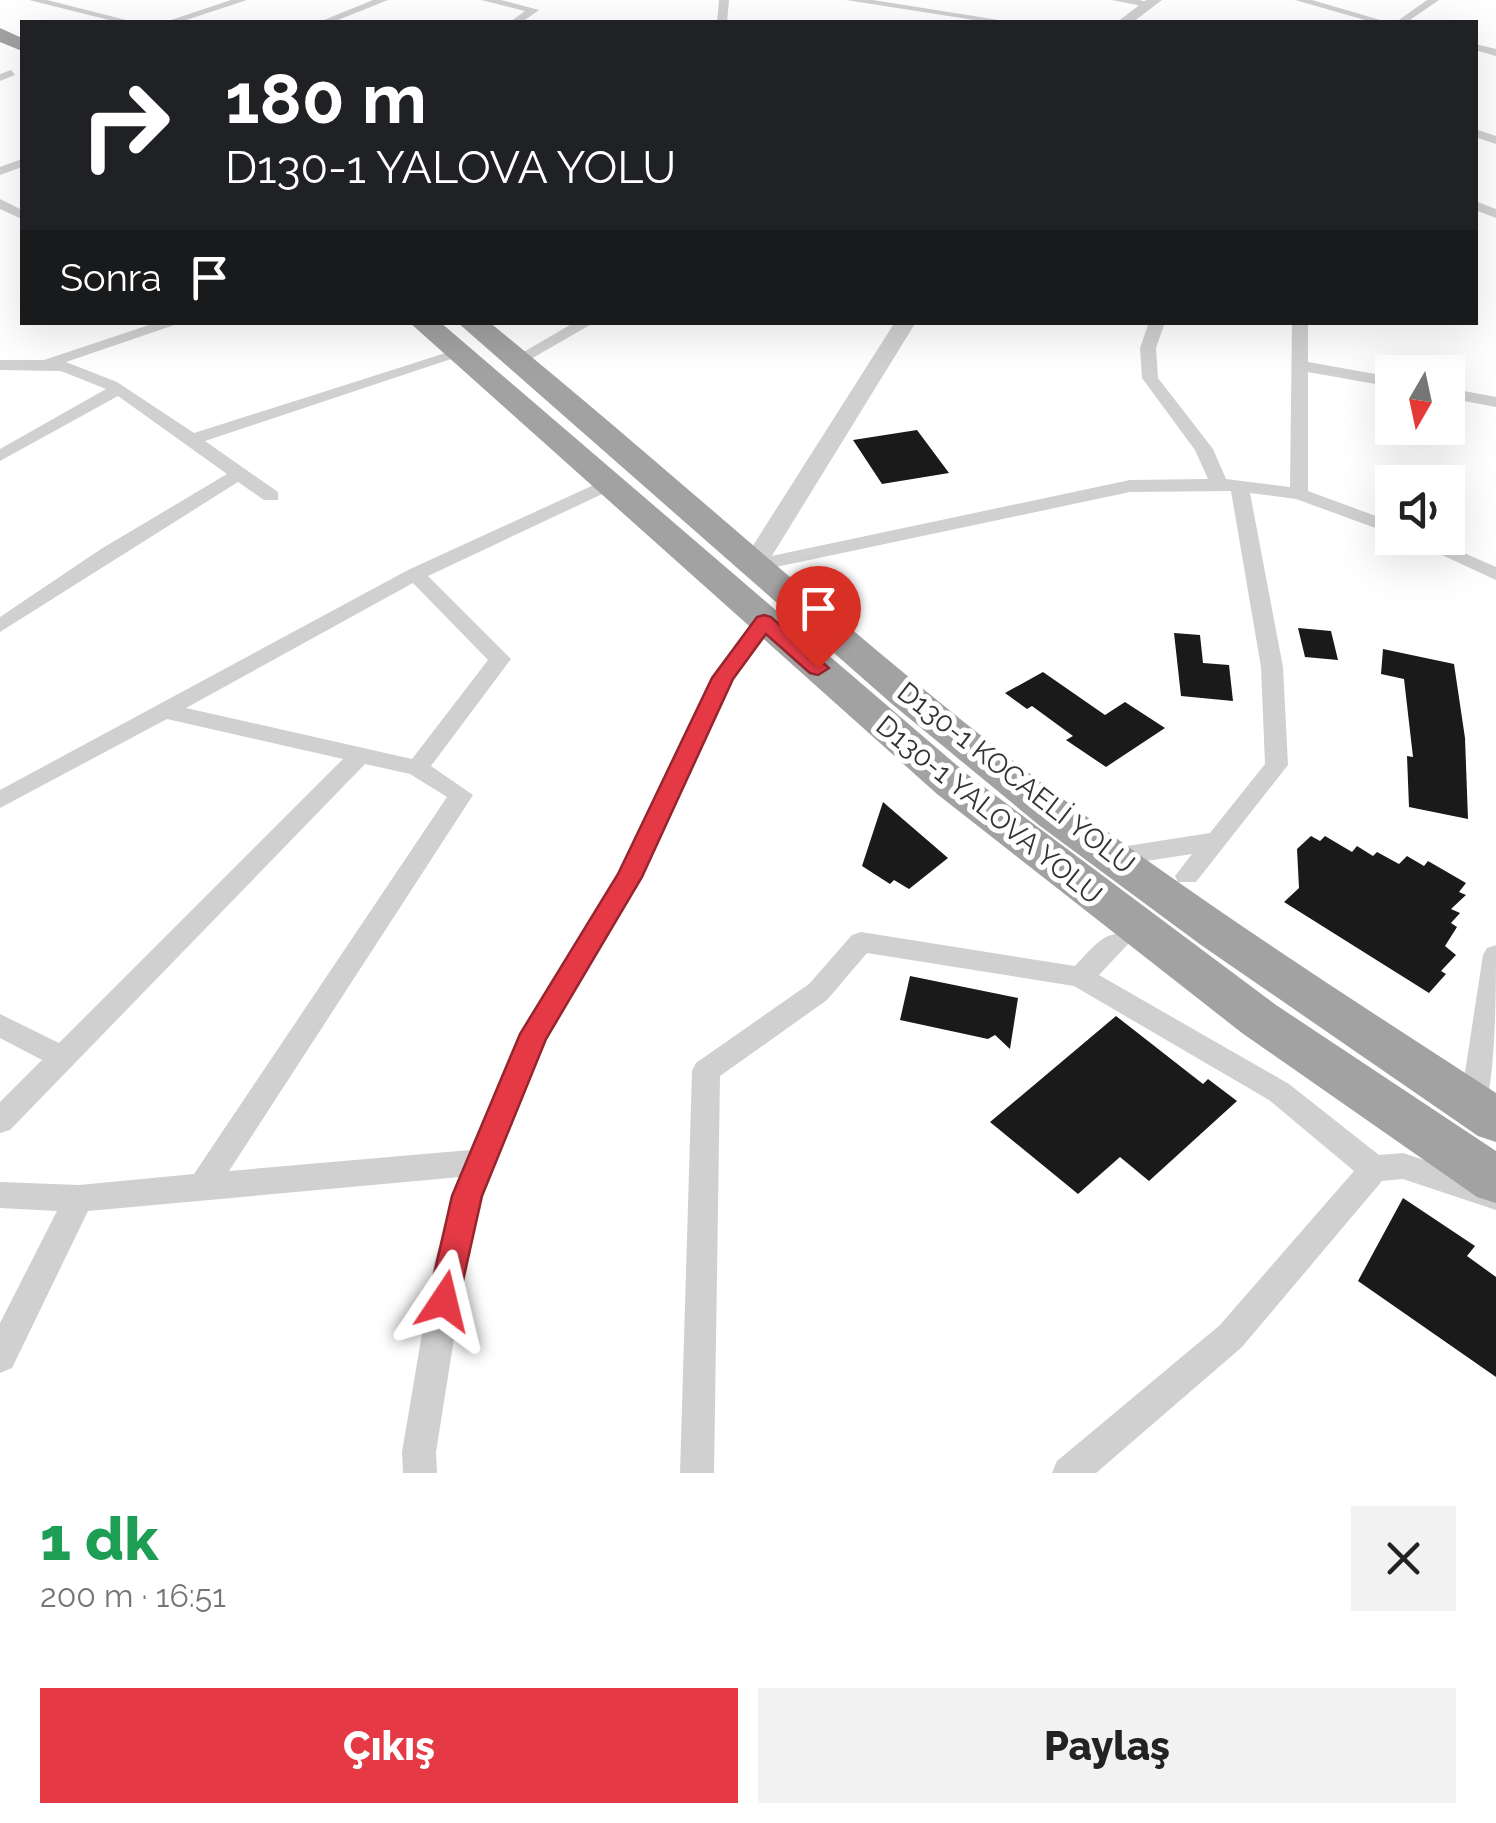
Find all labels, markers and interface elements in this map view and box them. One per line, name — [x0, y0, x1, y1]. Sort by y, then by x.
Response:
text: 180 m — [225, 57, 427, 139]
icon: right — [60, 60, 190, 190]
text: D130-1 YALOVA YOLU — [225, 141, 676, 194]
icon: arrive — [182, 250, 237, 305]
text: Sonra — [60, 255, 162, 300]
north arrow — [1375, 355, 1465, 445]
map controls — [1375, 355, 1465, 555]
button: sound — [1375, 465, 1465, 555]
pin — [776, 566, 861, 669]
icon: arrive — [791, 581, 846, 636]
street label: D130-1 KOCAELİ YOLU — [891, 675, 1141, 881]
street label: D130-1 YALOVA YOLU — [870, 709, 1108, 911]
position arrow — [392, 1249, 496, 1353]
text: 1 dk — [40, 1504, 158, 1574]
button: close — [1351, 1506, 1456, 1611]
text: 200 m · 16:51 — [40, 1577, 226, 1614]
button: Çıkış — [40, 1688, 738, 1803]
button: Paylaş — [758, 1688, 1456, 1803]

